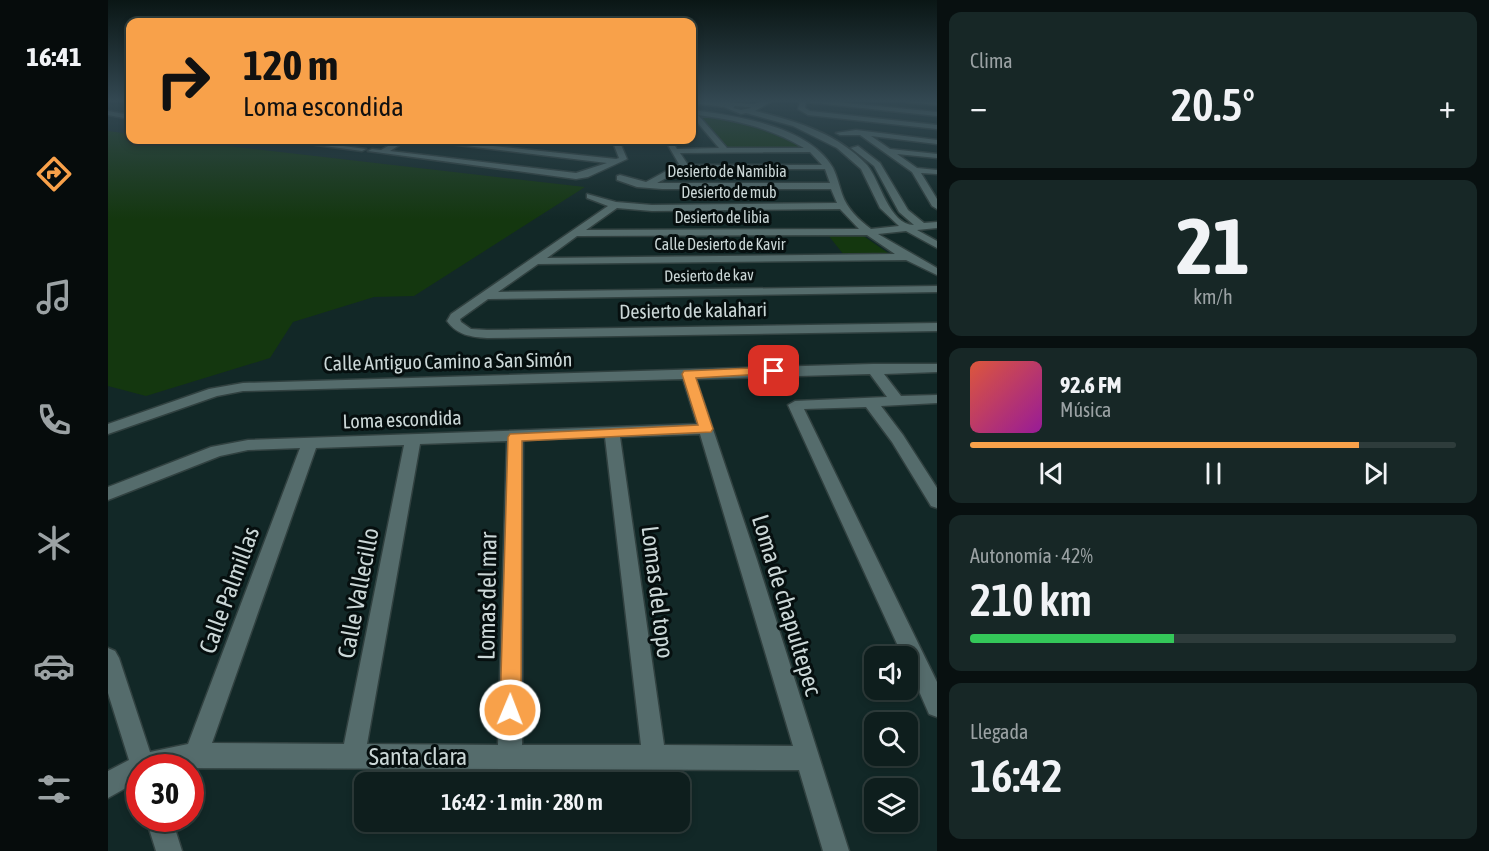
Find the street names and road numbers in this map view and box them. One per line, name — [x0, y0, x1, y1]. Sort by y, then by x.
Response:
street label: Desierto de Namibia — [667, 162, 787, 180]
street label: Desierto de mub — [681, 183, 777, 201]
street label: Desierto de libia — [674, 208, 770, 226]
street label: Calle Desierto de Kavir — [655, 235, 786, 253]
street label: Desierto de kav — [664, 265, 754, 285]
street label: Desierto de kalahari — [619, 297, 767, 323]
street label: Calle Antiguo Camino a San Simón — [324, 347, 572, 375]
street label: Loma escondida — [342, 405, 462, 433]
street label: Loma de chapultepec — [747, 511, 827, 699]
street label: Calle Palmillas — [194, 523, 264, 657]
street label: Lomas del topo — [636, 524, 680, 660]
street label: Calle Vallecillo — [332, 526, 384, 660]
street label: Lomas del mar — [472, 531, 502, 660]
street label: Santa clara — [369, 743, 467, 770]

